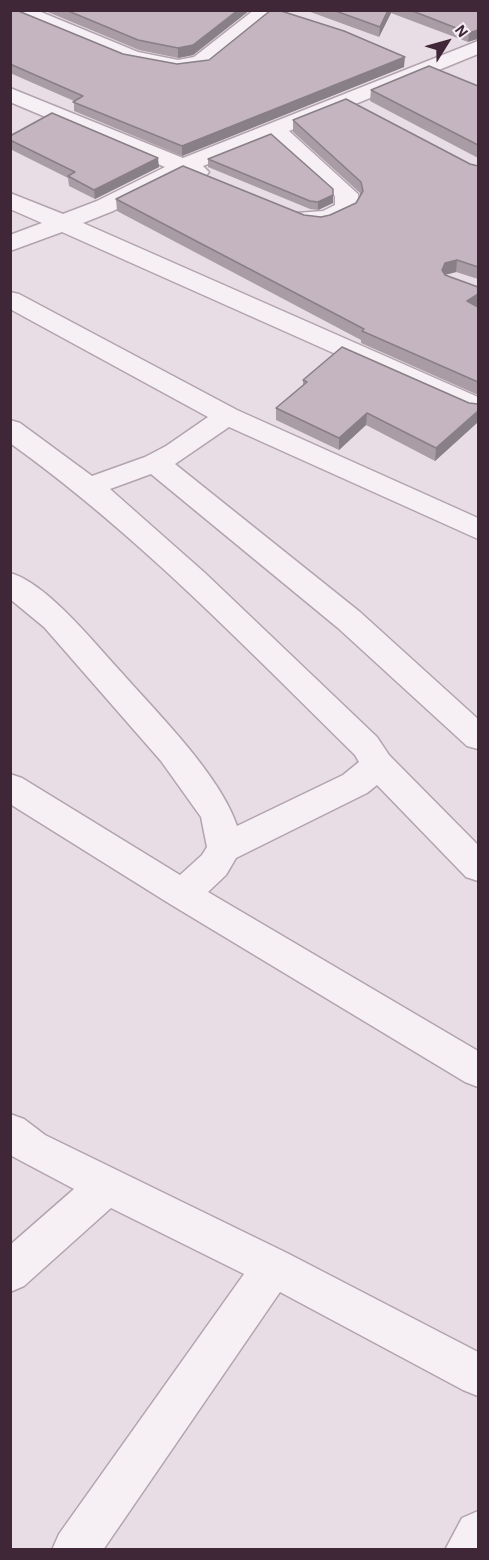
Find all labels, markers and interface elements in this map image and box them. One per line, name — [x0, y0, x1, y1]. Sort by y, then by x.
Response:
north arrow — [417, 12, 477, 72]
text: N — [452, 22, 471, 40]

